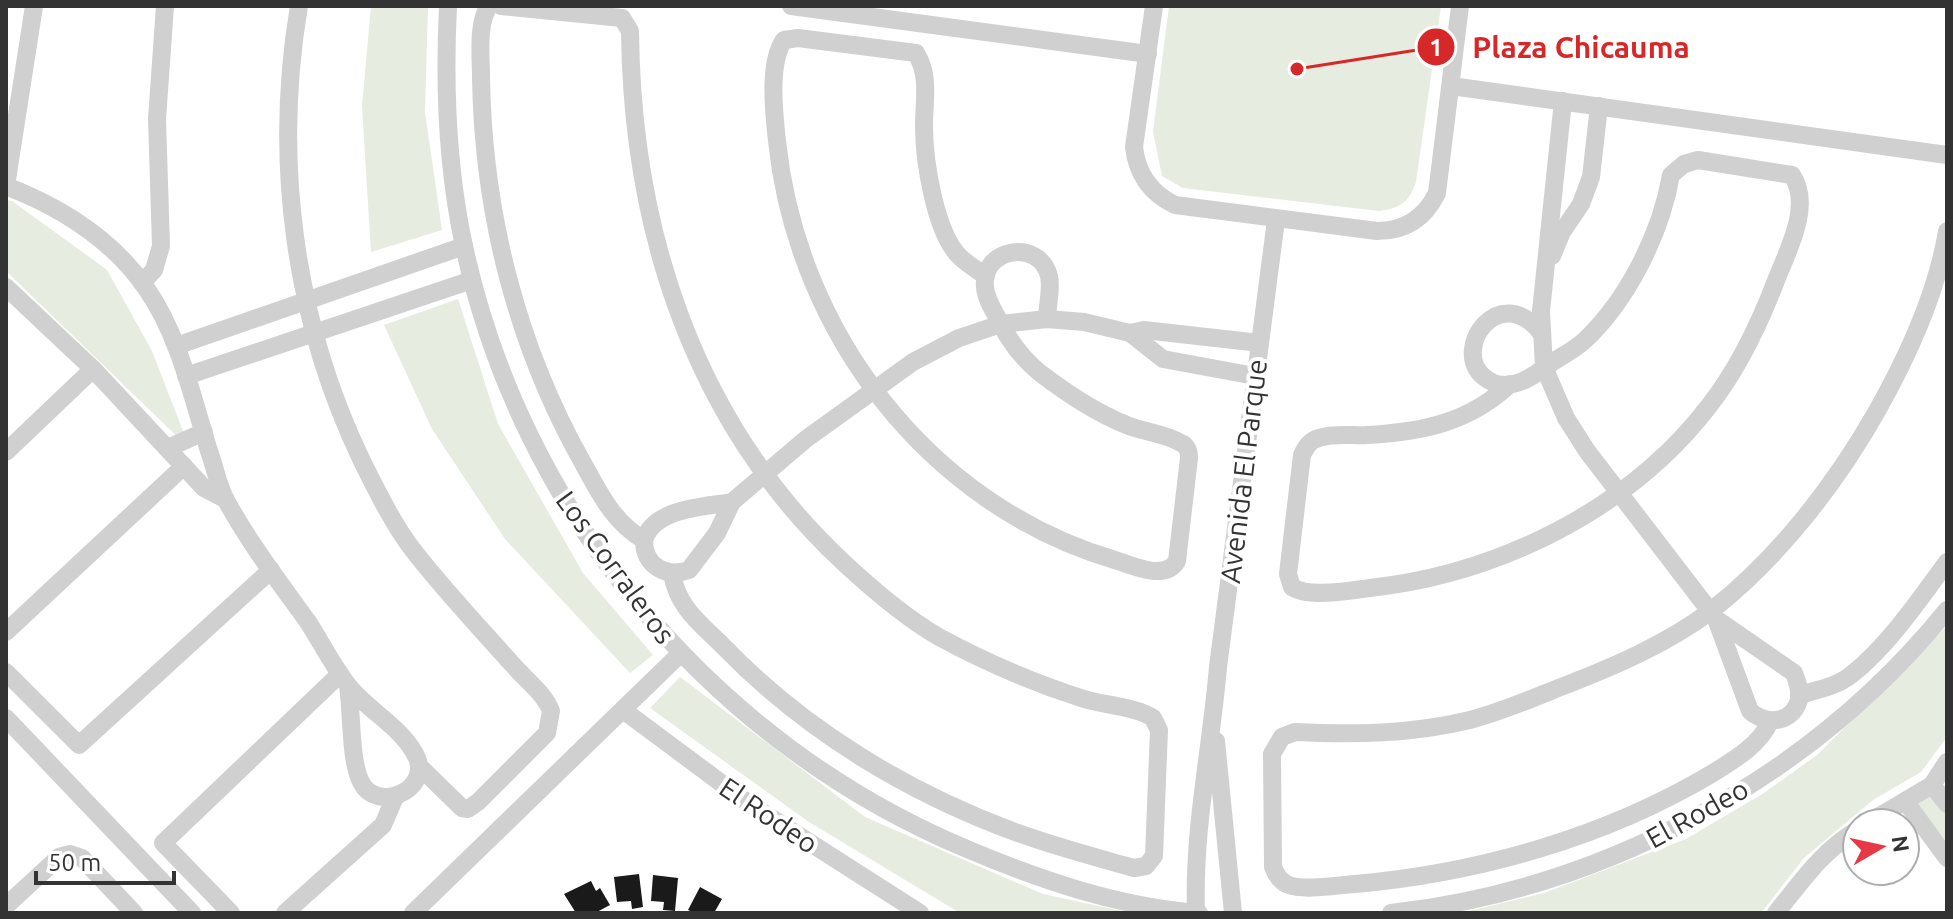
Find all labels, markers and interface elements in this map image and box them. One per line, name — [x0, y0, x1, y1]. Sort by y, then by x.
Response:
callout: Plaza Chicauma — [1416, 20, 1705, 74]
text: Plaza Chicauma — [1472, 30, 1690, 64]
text: 1 — [1429, 34, 1443, 61]
street label: Avenida El Parque — [1214, 357, 1272, 585]
street label: Los Corraleros — [550, 485, 682, 649]
street label: El Rodeo — [714, 771, 824, 859]
street label: El Rodeo — [1641, 772, 1753, 854]
north arrow — [1841, 807, 1921, 887]
text: N — [1888, 834, 1915, 854]
scale bar — [36, 835, 174, 885]
text: 50 m — [48, 849, 101, 876]

